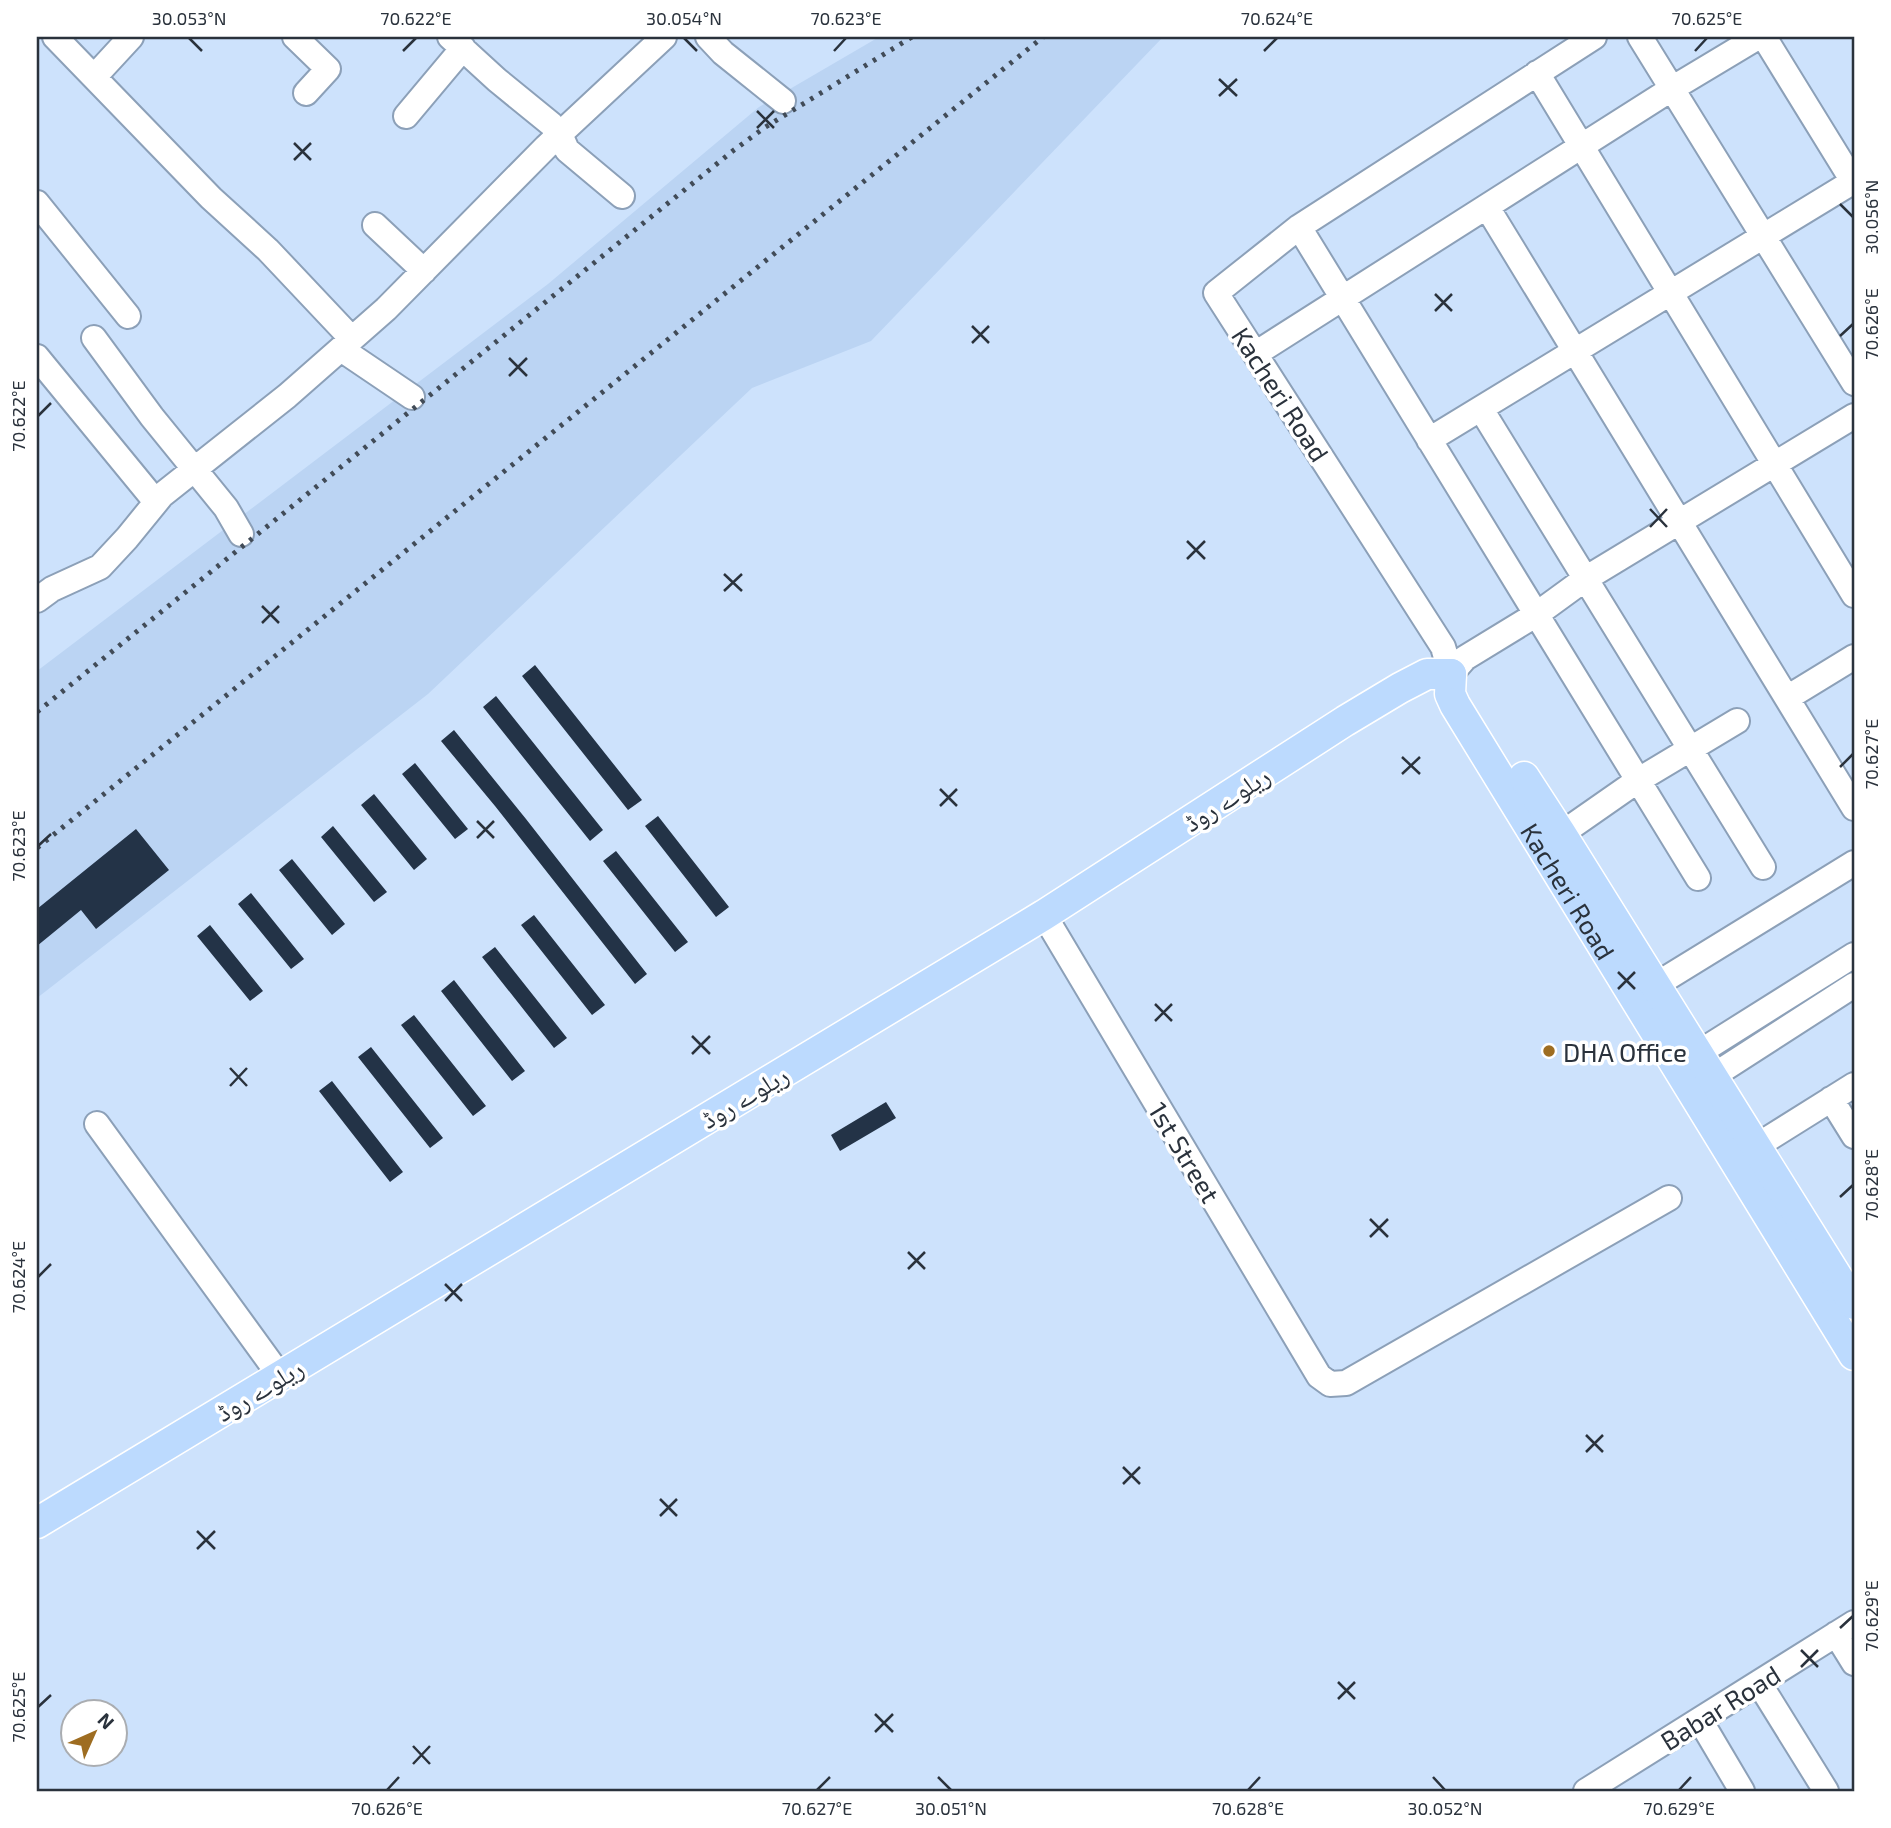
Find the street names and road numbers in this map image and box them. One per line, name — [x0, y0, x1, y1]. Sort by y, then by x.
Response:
street label: Kacheri Road — [1226, 321, 1336, 467]
street label: ریلوے روڈ — [1177, 759, 1275, 838]
street label: Kacheri Road — [1515, 817, 1623, 964]
street label: ریلوے روڈ — [695, 1058, 794, 1135]
street label: 1st Street — [1143, 1096, 1227, 1208]
street label: ریلوے روڈ — [210, 1351, 309, 1428]
street label: Babar Road — [1655, 1658, 1785, 1756]

